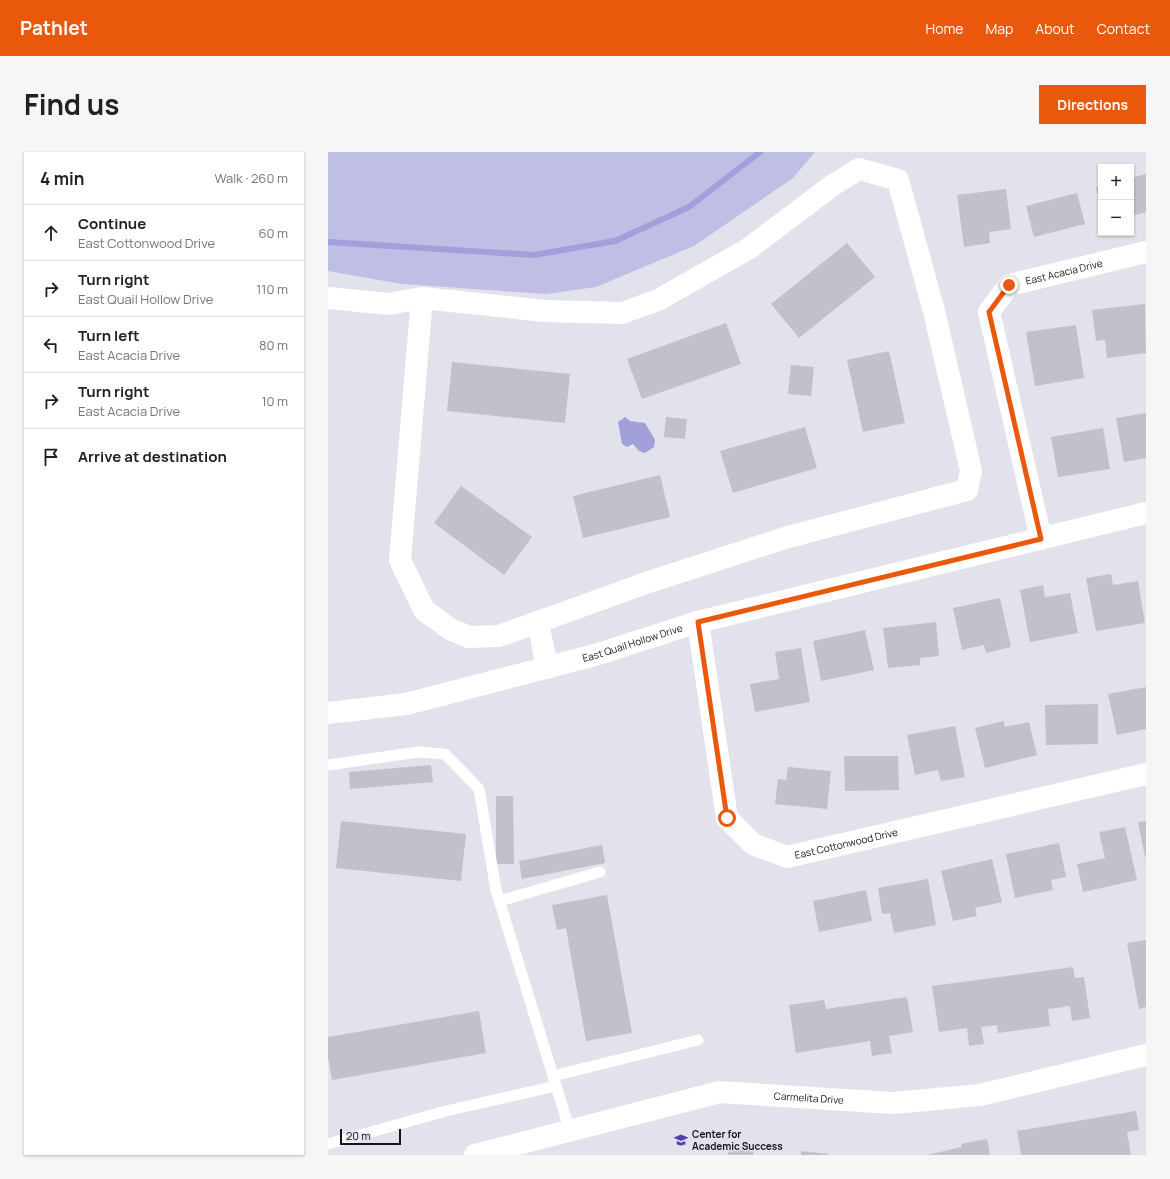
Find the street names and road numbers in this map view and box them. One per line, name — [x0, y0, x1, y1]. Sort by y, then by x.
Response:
street label: East Acacia Drive — [1024, 256, 1104, 288]
street label: East Quail Hollow Drive — [581, 620, 684, 665]
street label: East Cottonwood Drive — [793, 825, 899, 862]
street label: Carmelita Drive — [773, 1088, 845, 1107]

